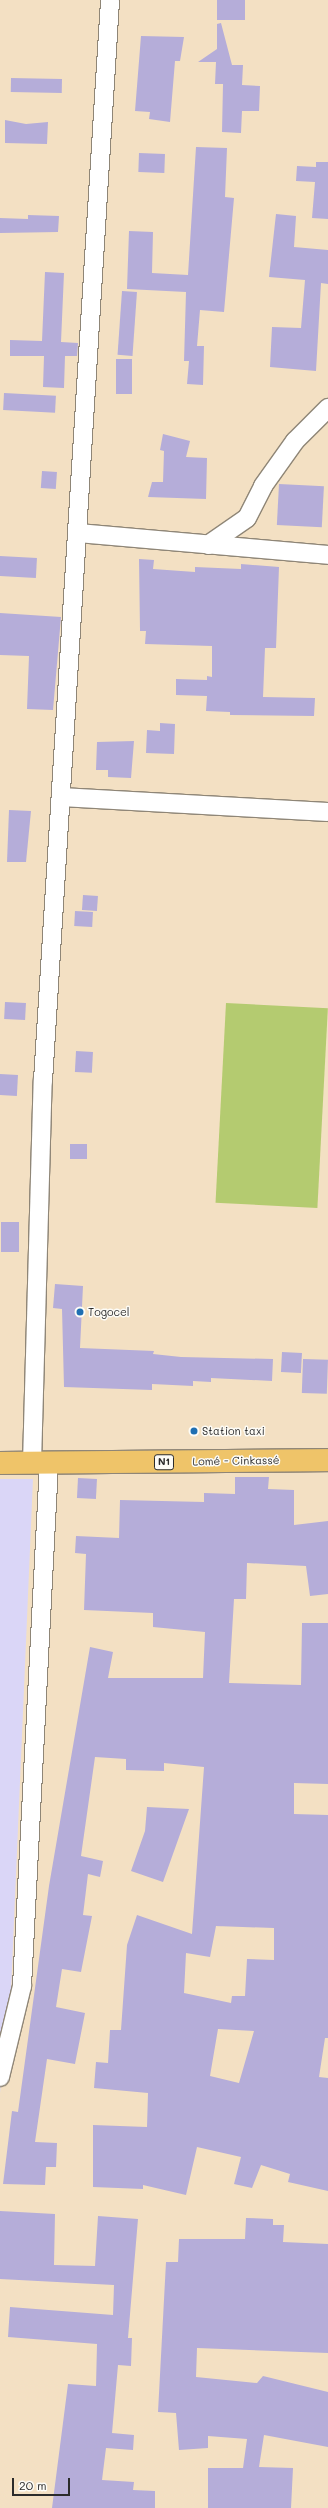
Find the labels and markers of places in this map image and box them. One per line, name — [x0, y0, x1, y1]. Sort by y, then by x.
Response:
place label: Togocel — [88, 1305, 130, 1319]
marker: Togocel — [75, 1307, 85, 1317]
place label: Station taxi — [202, 1424, 265, 1438]
marker: Station taxi — [189, 1426, 199, 1436]

